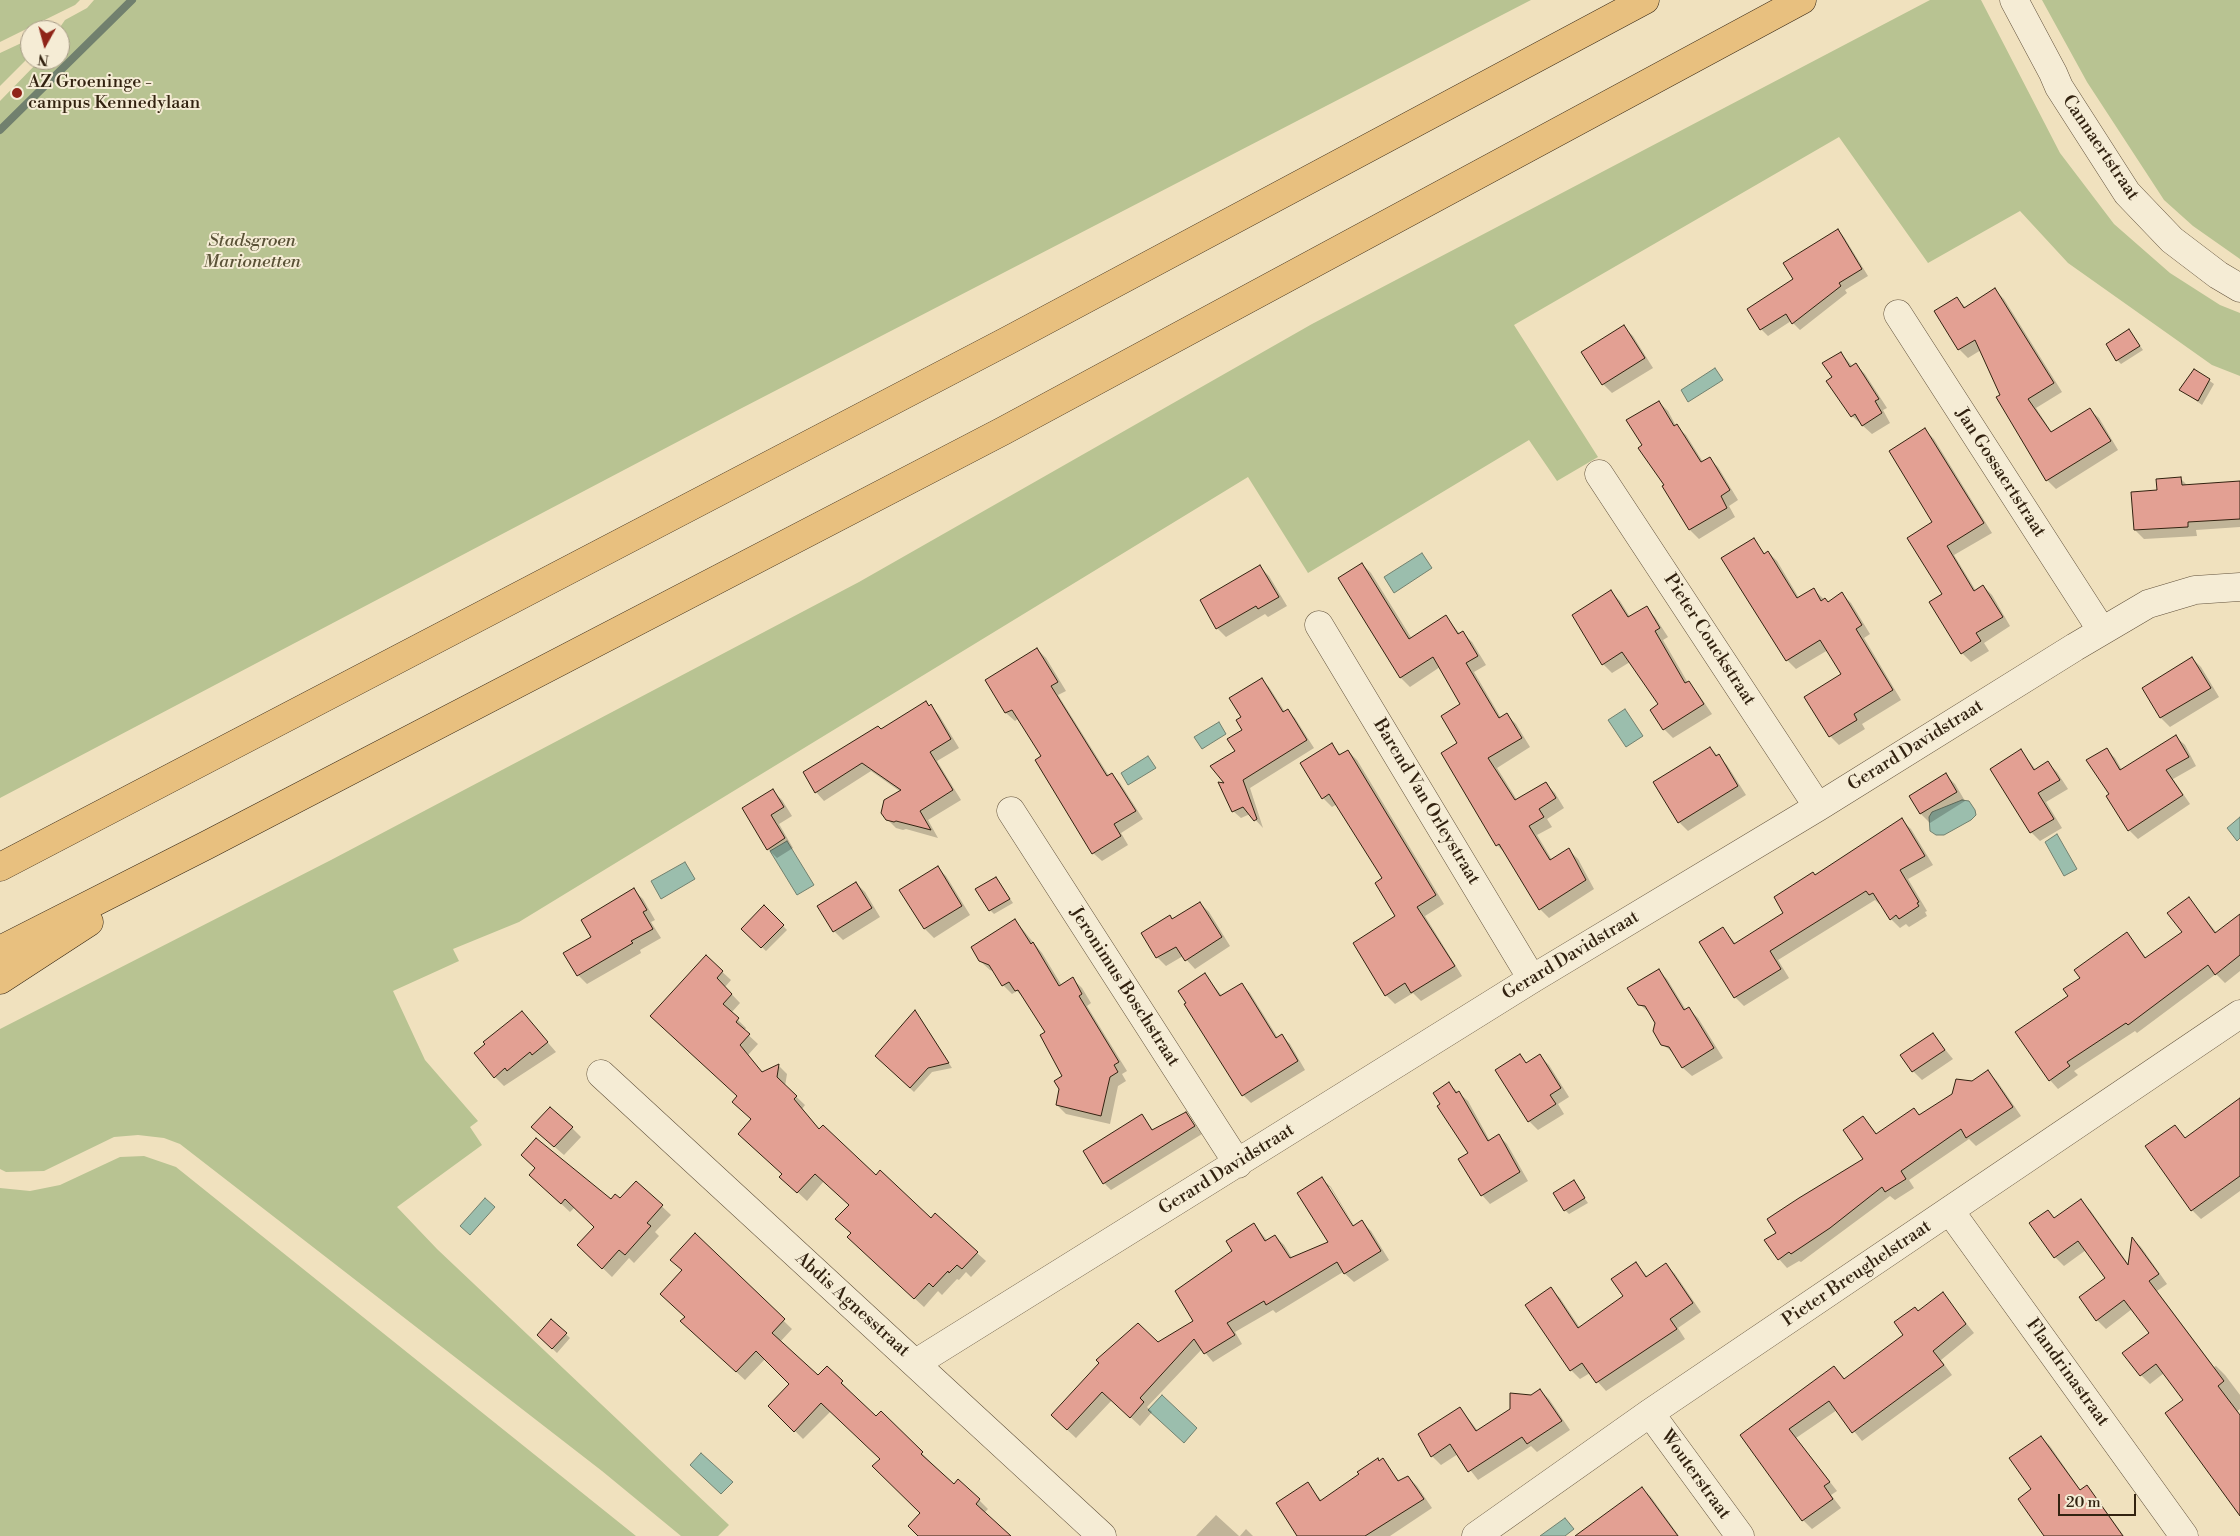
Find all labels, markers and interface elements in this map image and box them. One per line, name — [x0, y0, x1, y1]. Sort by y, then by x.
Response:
north arrow — [20, 20, 70, 70]
text: N — [37, 49, 50, 69]
place label: AZ Groeninge - campus Kennedylaan — [28, 72, 200, 115]
marker: AZ Groeninge - campus Kennedylaan — [10, 86, 24, 100]
street label: Cannaertstraat — [2057, 91, 2143, 205]
park label: Stadsgroen Marionetten — [203, 231, 301, 274]
street label: Jan Gossaertstraat — [1950, 404, 2050, 542]
street label: Pieter Couckstraat — [1658, 570, 1760, 710]
street label: Gerard Davidstraat — [1844, 696, 1988, 796]
street label: Barend Van Orleystraat — [1368, 715, 1484, 889]
street label: Jeronimus Boschstraat — [1064, 903, 1184, 1071]
street label: Gerard Davidstraat — [1499, 907, 1643, 1005]
street label: Gerard Davidstraat — [1155, 1120, 1299, 1220]
street label: Pieter Breughelstraat — [1778, 1216, 1936, 1332]
street label: Abdis Agnesstraat — [790, 1248, 914, 1362]
street label: Flandrinastraat — [2021, 1315, 2113, 1431]
street label: Wouterstraat — [1655, 1426, 1735, 1524]
scale bar — [2060, 1484, 2138, 1516]
text: 20 m — [2066, 1493, 2101, 1512]

